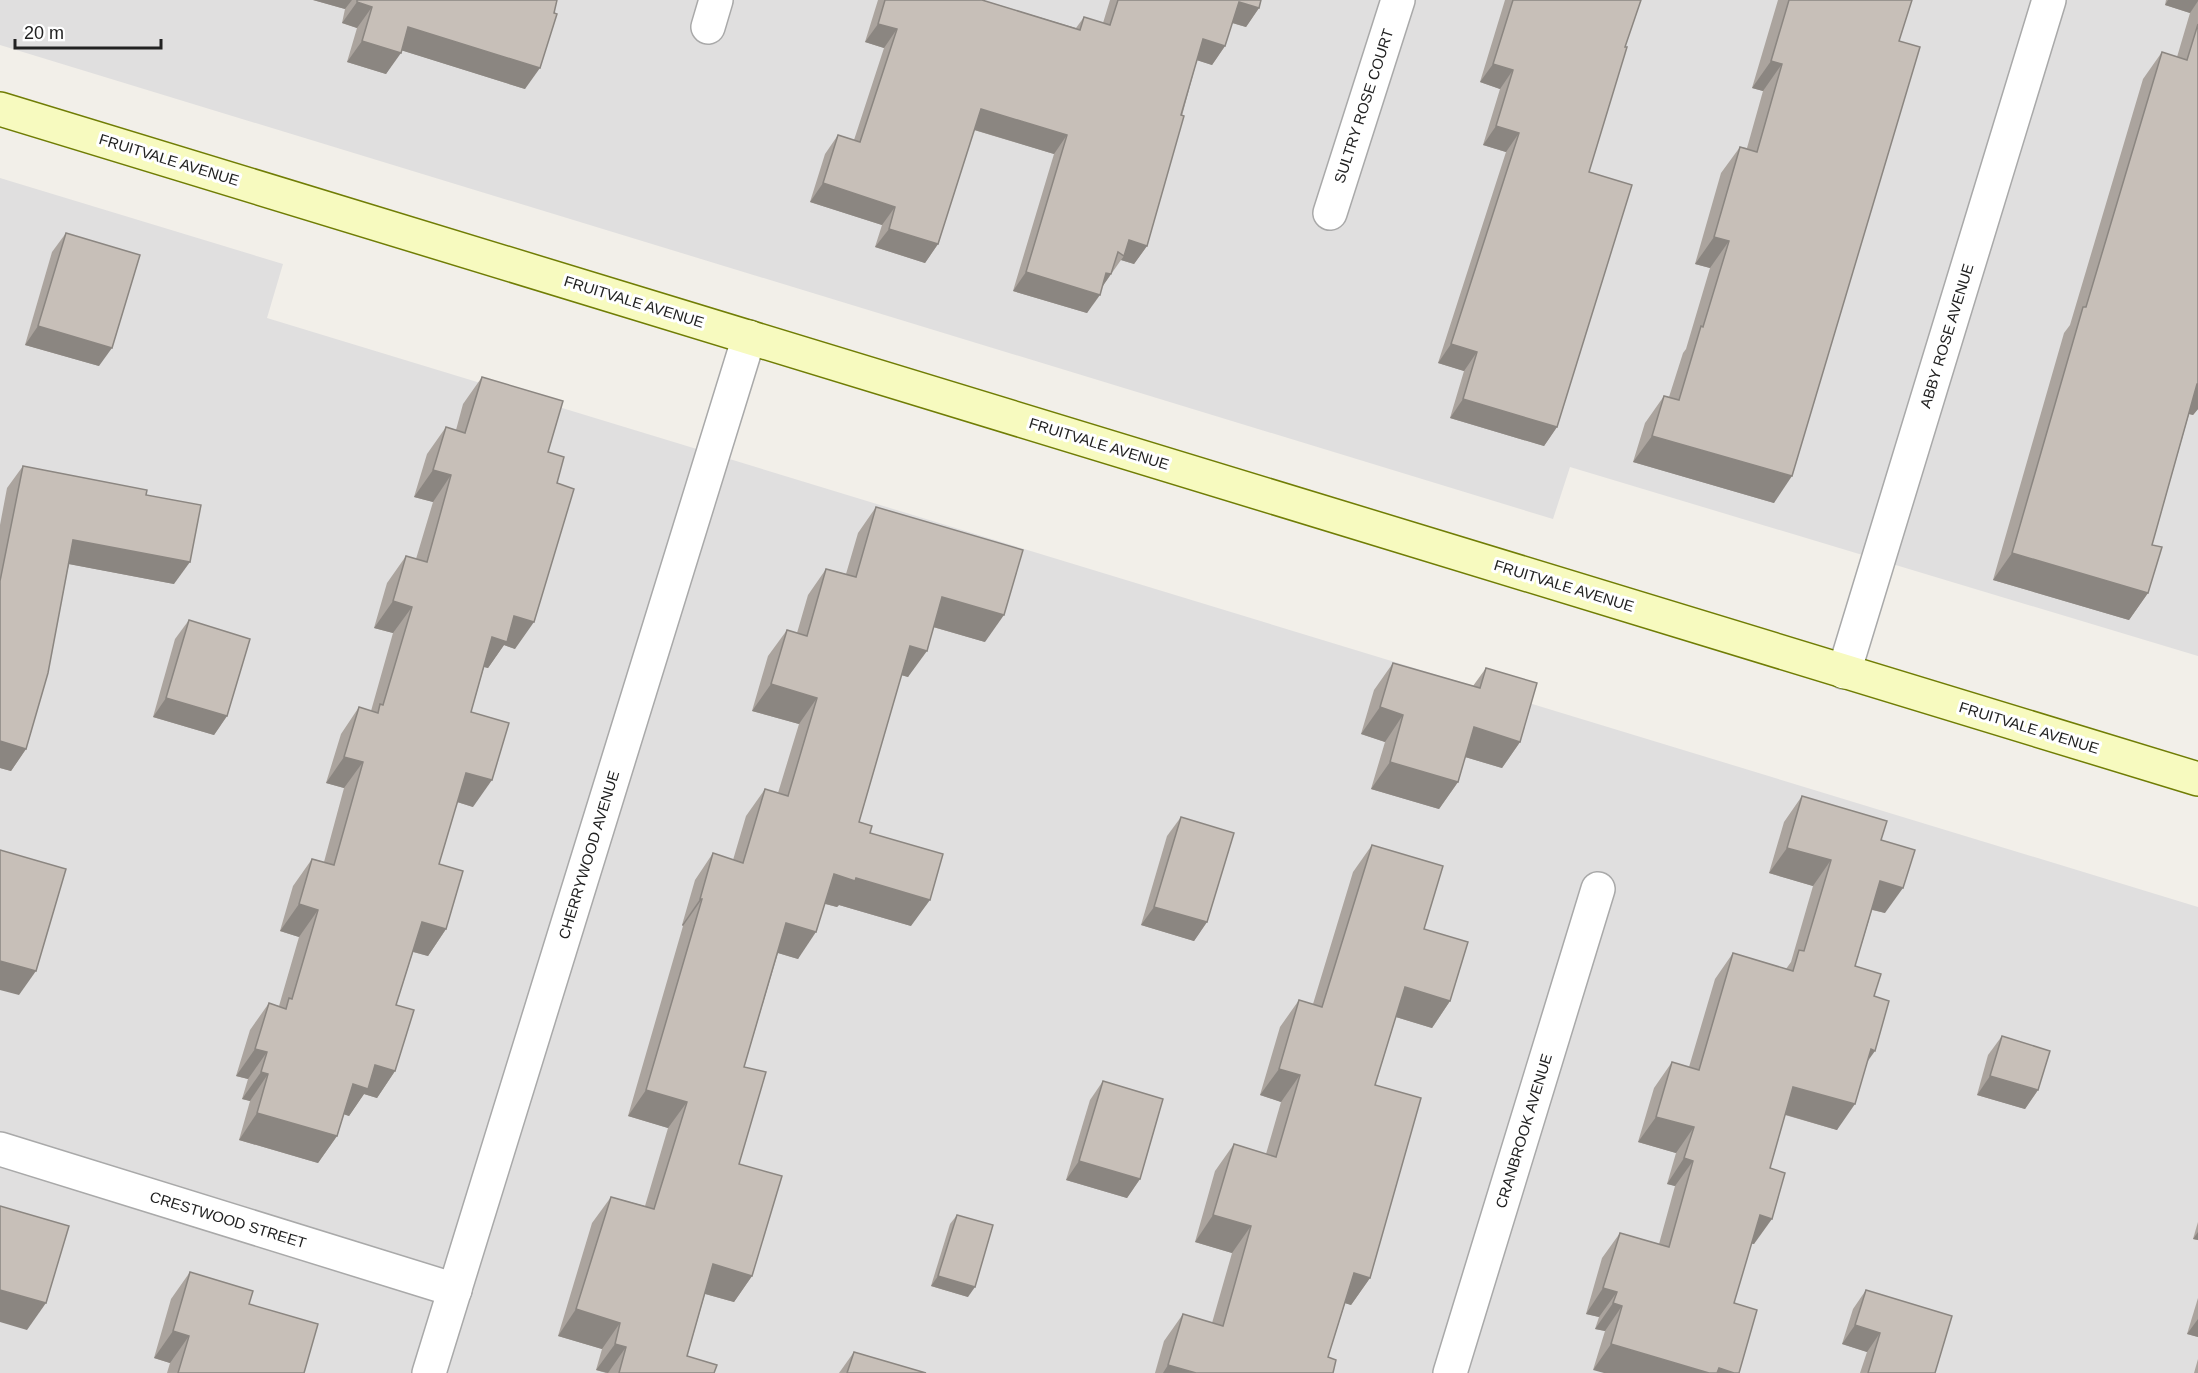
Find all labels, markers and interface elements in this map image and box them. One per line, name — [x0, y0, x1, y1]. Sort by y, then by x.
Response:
scale bar — [15, 12, 160, 50]
text: 20 m — [24, 23, 64, 43]
street label: SULTRY ROSE COURT — [1330, 26, 1397, 185]
street label: FRUITVALE AVENUE — [97, 130, 241, 189]
street label: ABBY ROSE AVENUE — [1916, 261, 1977, 410]
street label: FRUITVALE AVENUE — [562, 272, 706, 331]
street label: FRUITVALE AVENUE — [1027, 414, 1171, 473]
street label: FRUITVALE AVENUE — [1492, 556, 1636, 615]
street label: FRUITVALE AVENUE — [1957, 698, 2101, 757]
street label: CHERRYWOOD AVENUE — [555, 769, 622, 941]
street label: CRANBROOK AVENUE — [1492, 1052, 1555, 1210]
street label: CRESTWOOD STREET — [148, 1188, 308, 1251]

